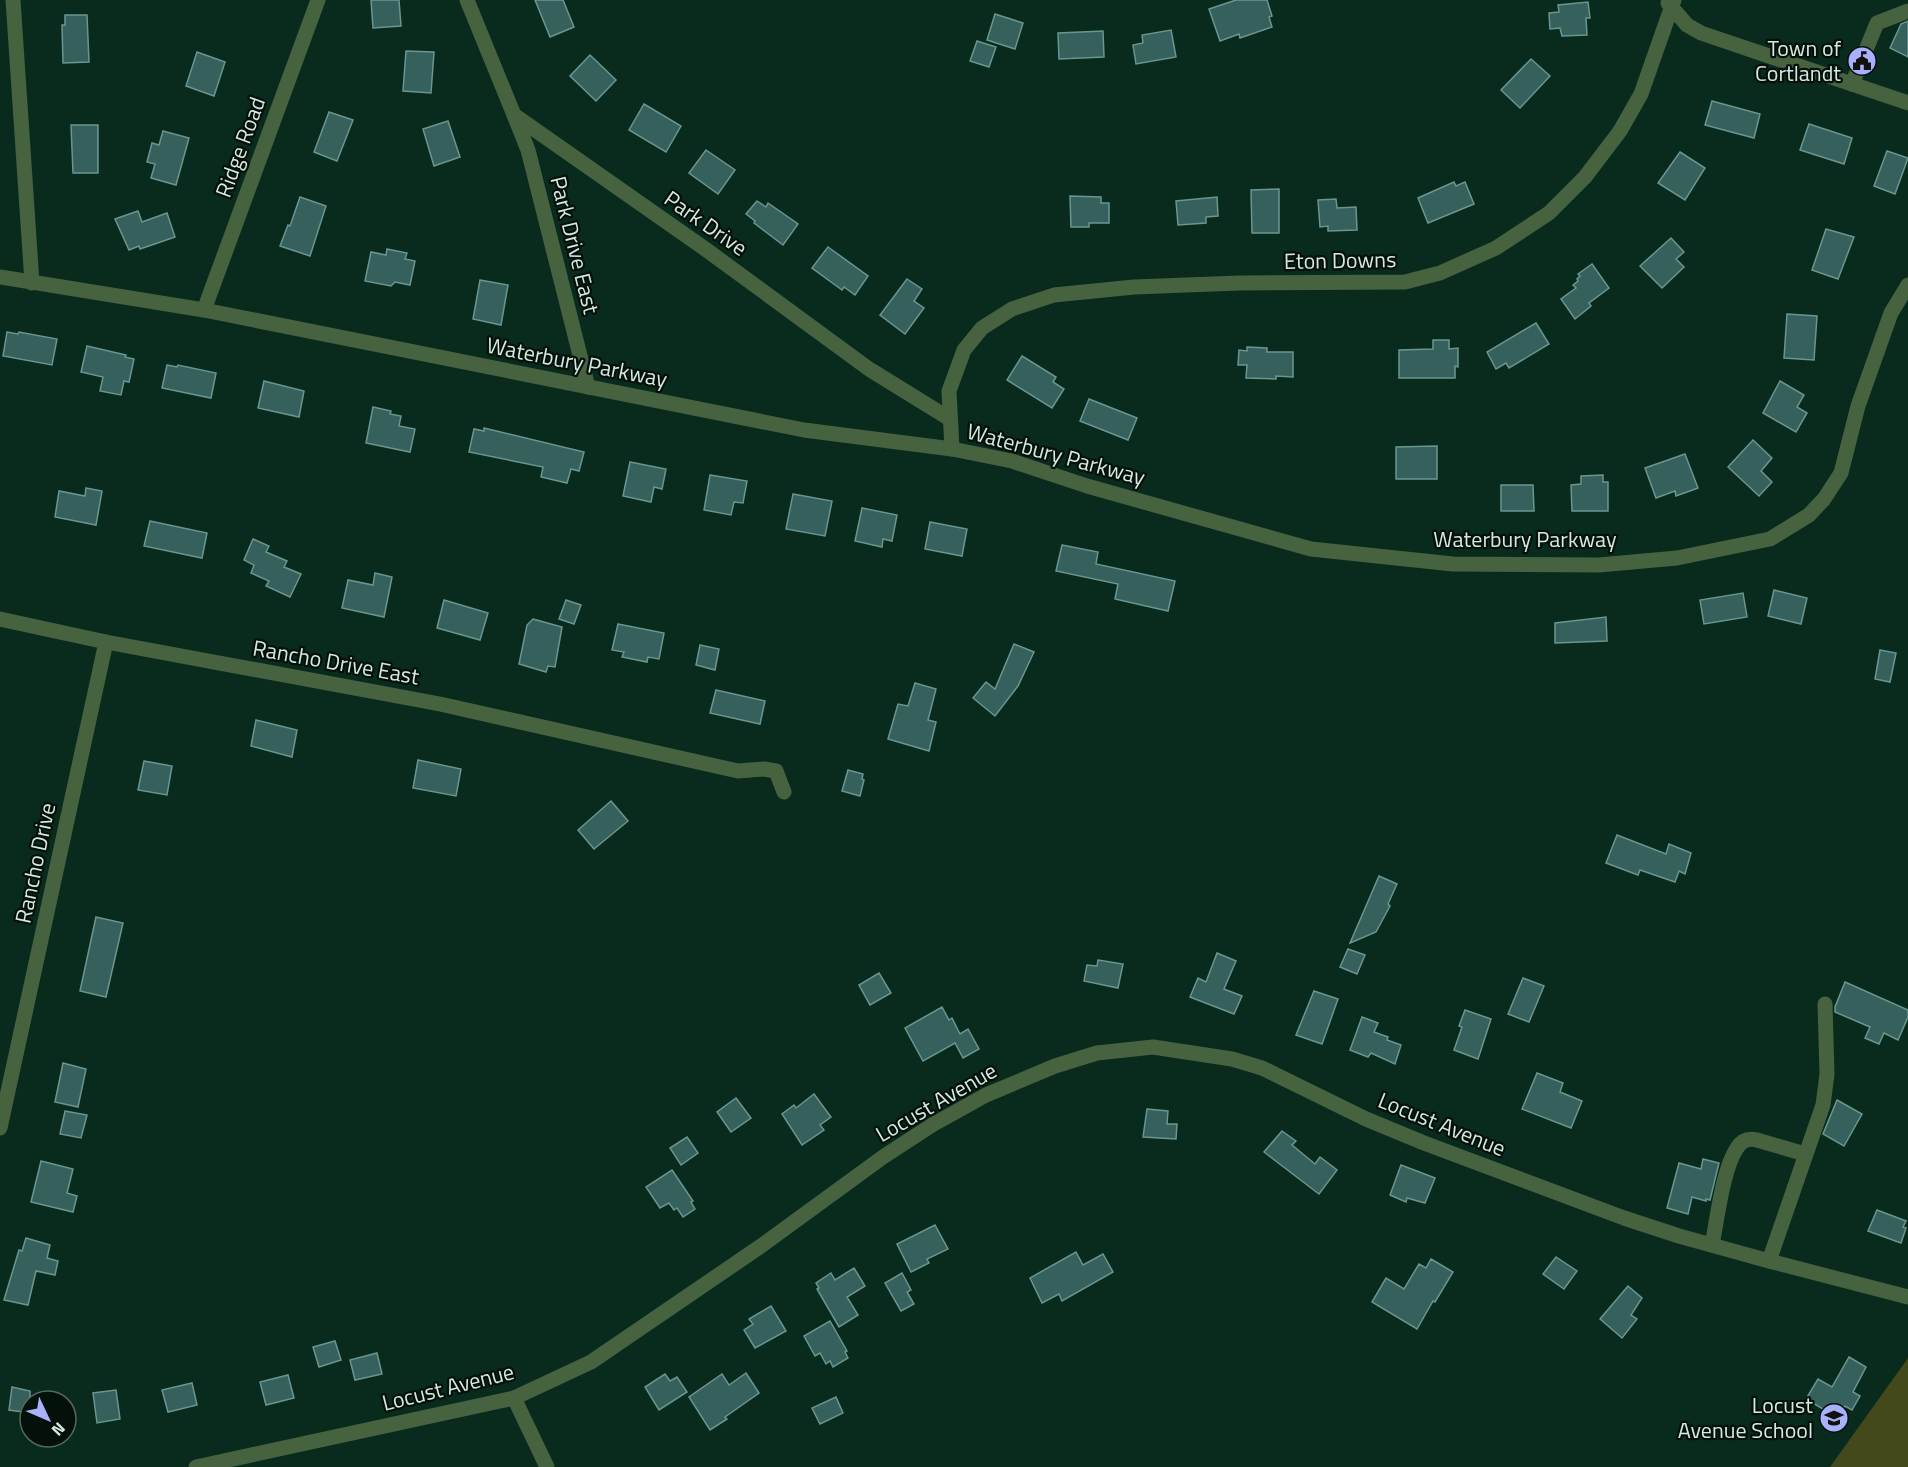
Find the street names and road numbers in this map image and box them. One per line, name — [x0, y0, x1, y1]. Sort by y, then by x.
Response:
street label: Ridge Road — [206, 92, 274, 202]
street label: Park Drive East — [541, 172, 609, 318]
street label: Park Drive — [657, 182, 755, 264]
street label: Eton Downs — [1283, 242, 1397, 278]
street label: Waterbury Parkway — [484, 328, 671, 396]
street label: Waterbury Parkway — [963, 414, 1149, 494]
street label: Waterbury Parkway — [1433, 522, 1617, 556]
street label: Rancho Drive East — [250, 631, 422, 693]
street label: Rancho Drive — [6, 800, 64, 926]
street label: Locust Avenue — [869, 1054, 1003, 1150]
street label: Locust Avenue — [1373, 1083, 1511, 1165]
street label: Locust Avenue — [378, 1354, 518, 1420]

